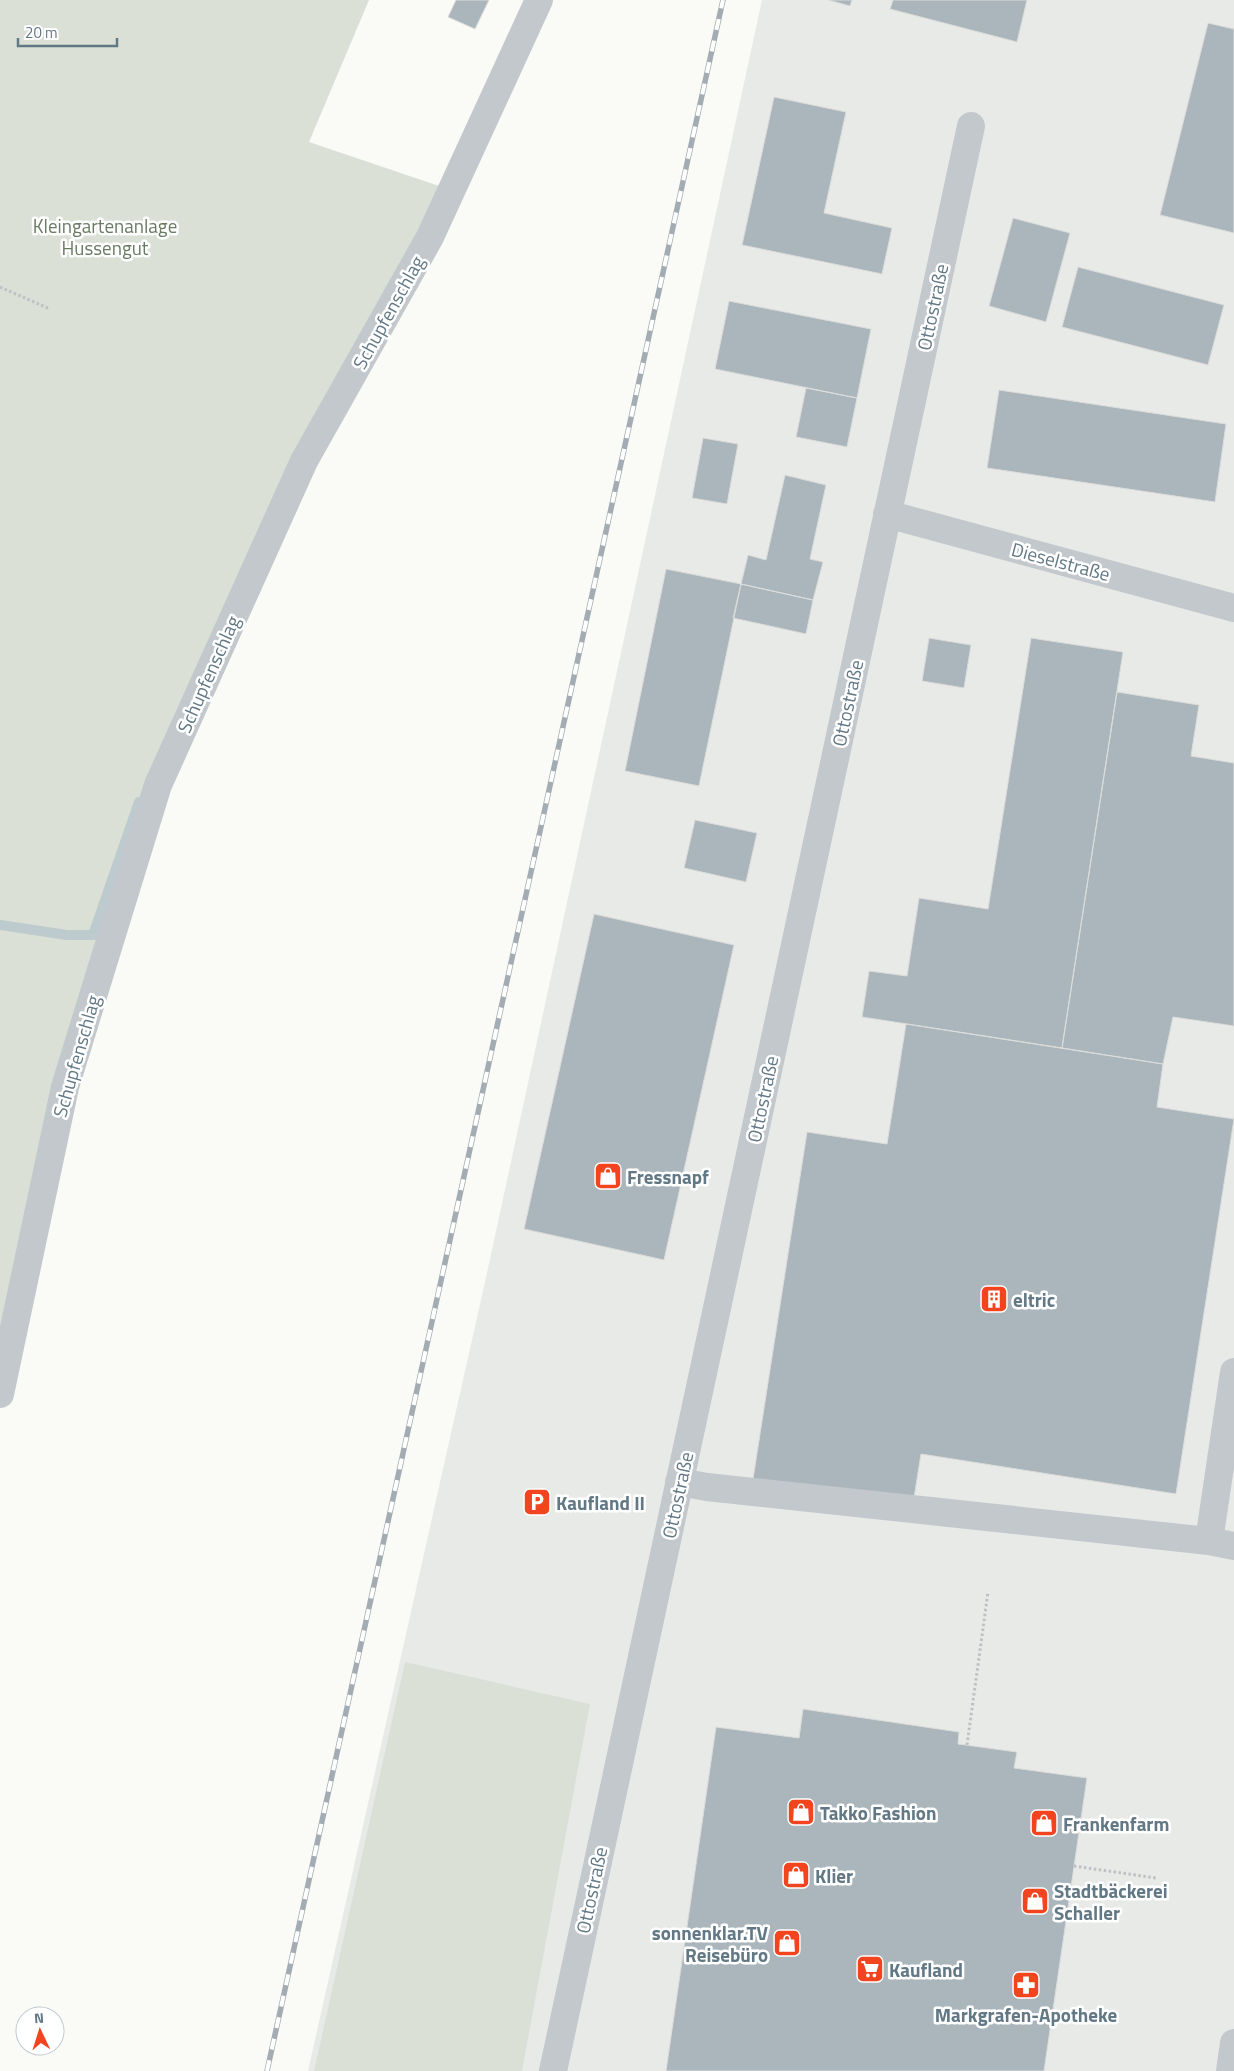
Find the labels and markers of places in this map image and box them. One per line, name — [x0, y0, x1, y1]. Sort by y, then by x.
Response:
shop icon: Fressnapf — [593, 1161, 623, 1191]
place label: Fressnapf — [627, 1162, 709, 1191]
building icon: eltric — [979, 1284, 1009, 1314]
place label: eltric — [1013, 1285, 1055, 1314]
parking icon: Kaufland II — [522, 1487, 552, 1517]
place label: Kaufland II — [556, 1488, 645, 1517]
shop icon: Takko Fashion — [786, 1797, 816, 1827]
place label: Takko Fashion — [820, 1798, 937, 1827]
shop icon: Frankenfarm — [1029, 1808, 1059, 1838]
place label: Frankenfarm — [1063, 1809, 1169, 1838]
shop icon: Klier — [781, 1860, 811, 1890]
place label: Klier — [815, 1861, 853, 1890]
place label: Stadtbäckerei Schaller — [1054, 1876, 1168, 1927]
shop icon: Stadtbäckerei Schaller — [1020, 1886, 1050, 1916]
place label: sonnenklar.TV Reisebüro — [652, 1918, 769, 1969]
shop icon: sonnenklar.TV Reisebüro — [772, 1928, 802, 1958]
supermarket icon: Kaufland — [855, 1954, 885, 1984]
place label: Kaufland — [889, 1955, 963, 1984]
pharmacy icon: Markgrafen-Apotheke — [1011, 1970, 1041, 2000]
place label: Markgrafen-Apotheke — [935, 2000, 1118, 2029]

